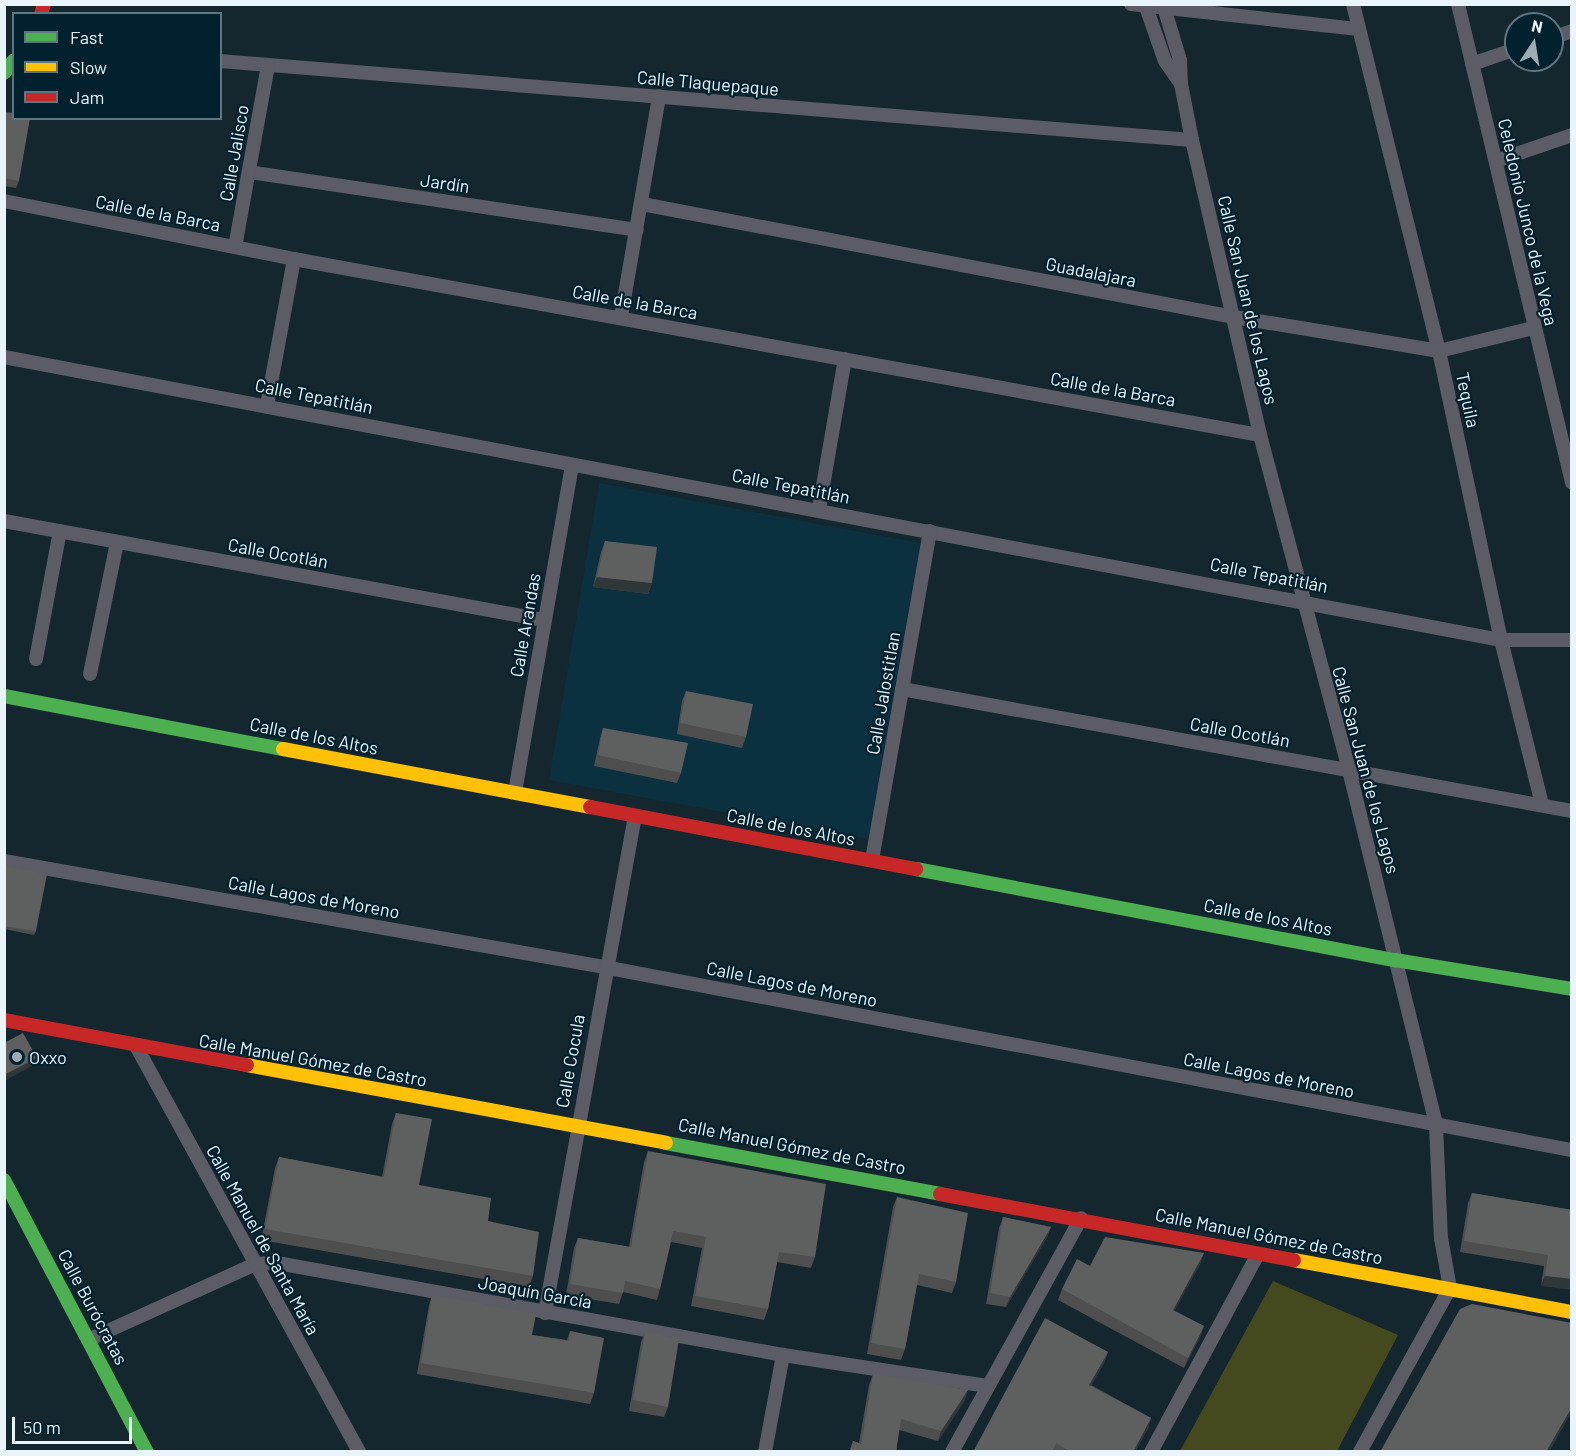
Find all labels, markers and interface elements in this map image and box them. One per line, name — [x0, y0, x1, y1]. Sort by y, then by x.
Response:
legend — [12, 12, 222, 120]
north arrow — [1504, 12, 1564, 72]
text: N — [1530, 15, 1545, 36]
text: Fast — [70, 26, 104, 48]
text: Slow — [70, 56, 107, 78]
street label: Calle Tlaquepaque — [636, 66, 780, 100]
text: Jam — [70, 86, 104, 108]
street label: Calle Jalisco — [215, 103, 253, 203]
street label: Celedonio Junco de la Vega — [1494, 116, 1562, 328]
street label: Jardín — [419, 169, 471, 197]
street label: Calle de la Barca — [94, 190, 222, 236]
street label: Calle San Juan de los Lagos — [1213, 193, 1283, 407]
street label: Guadalajara — [1044, 253, 1138, 291]
street label: Calle de la Barca — [571, 280, 699, 324]
street label: Calle de la Barca — [1049, 367, 1177, 411]
street label: Tequila — [1452, 370, 1484, 430]
street label: Calle Tepatitlán — [253, 374, 375, 418]
street label: Calle Tepatitlán — [730, 464, 852, 508]
street label: Calle Ocotlán — [226, 534, 330, 572]
street label: Calle Tepatitlán — [1208, 553, 1330, 597]
street label: Calle Arandas — [505, 571, 545, 679]
street label: Calle Jalostitlan — [862, 630, 904, 756]
street label: Calle San Juan de los Lagos — [1328, 664, 1404, 876]
street label: Calle de los Altos — [248, 713, 380, 759]
street label: Calle Ocotlán — [1188, 713, 1292, 751]
street label: Calle de los Altos — [725, 804, 857, 850]
street label: Calle Lagos de Moreno — [227, 871, 401, 923]
street label: Calle de los Altos — [1202, 894, 1334, 940]
street label: Calle Lagos de Moreno — [705, 957, 879, 1011]
street label: Calle Cocula — [551, 1013, 589, 1109]
street label: Calle Manuel Gómez de Castro — [197, 1029, 429, 1091]
place label: Oxxo — [29, 1046, 67, 1068]
street label: Calle Lagos de Moreno — [1182, 1048, 1356, 1102]
marker: Oxxo — [10, 1050, 24, 1064]
street label: Calle Manuel Gómez de Castro — [676, 1113, 908, 1179]
street label: Calle Manuel de Santa María — [202, 1141, 324, 1339]
street label: Calle Manuel Gómez de Castro — [1153, 1203, 1385, 1269]
street label: Calle Burócratas — [53, 1246, 133, 1368]
street label: Joaquín García — [476, 1271, 594, 1313]
scale bar — [15, 1405, 135, 1443]
text: 50 m — [23, 1416, 61, 1438]

